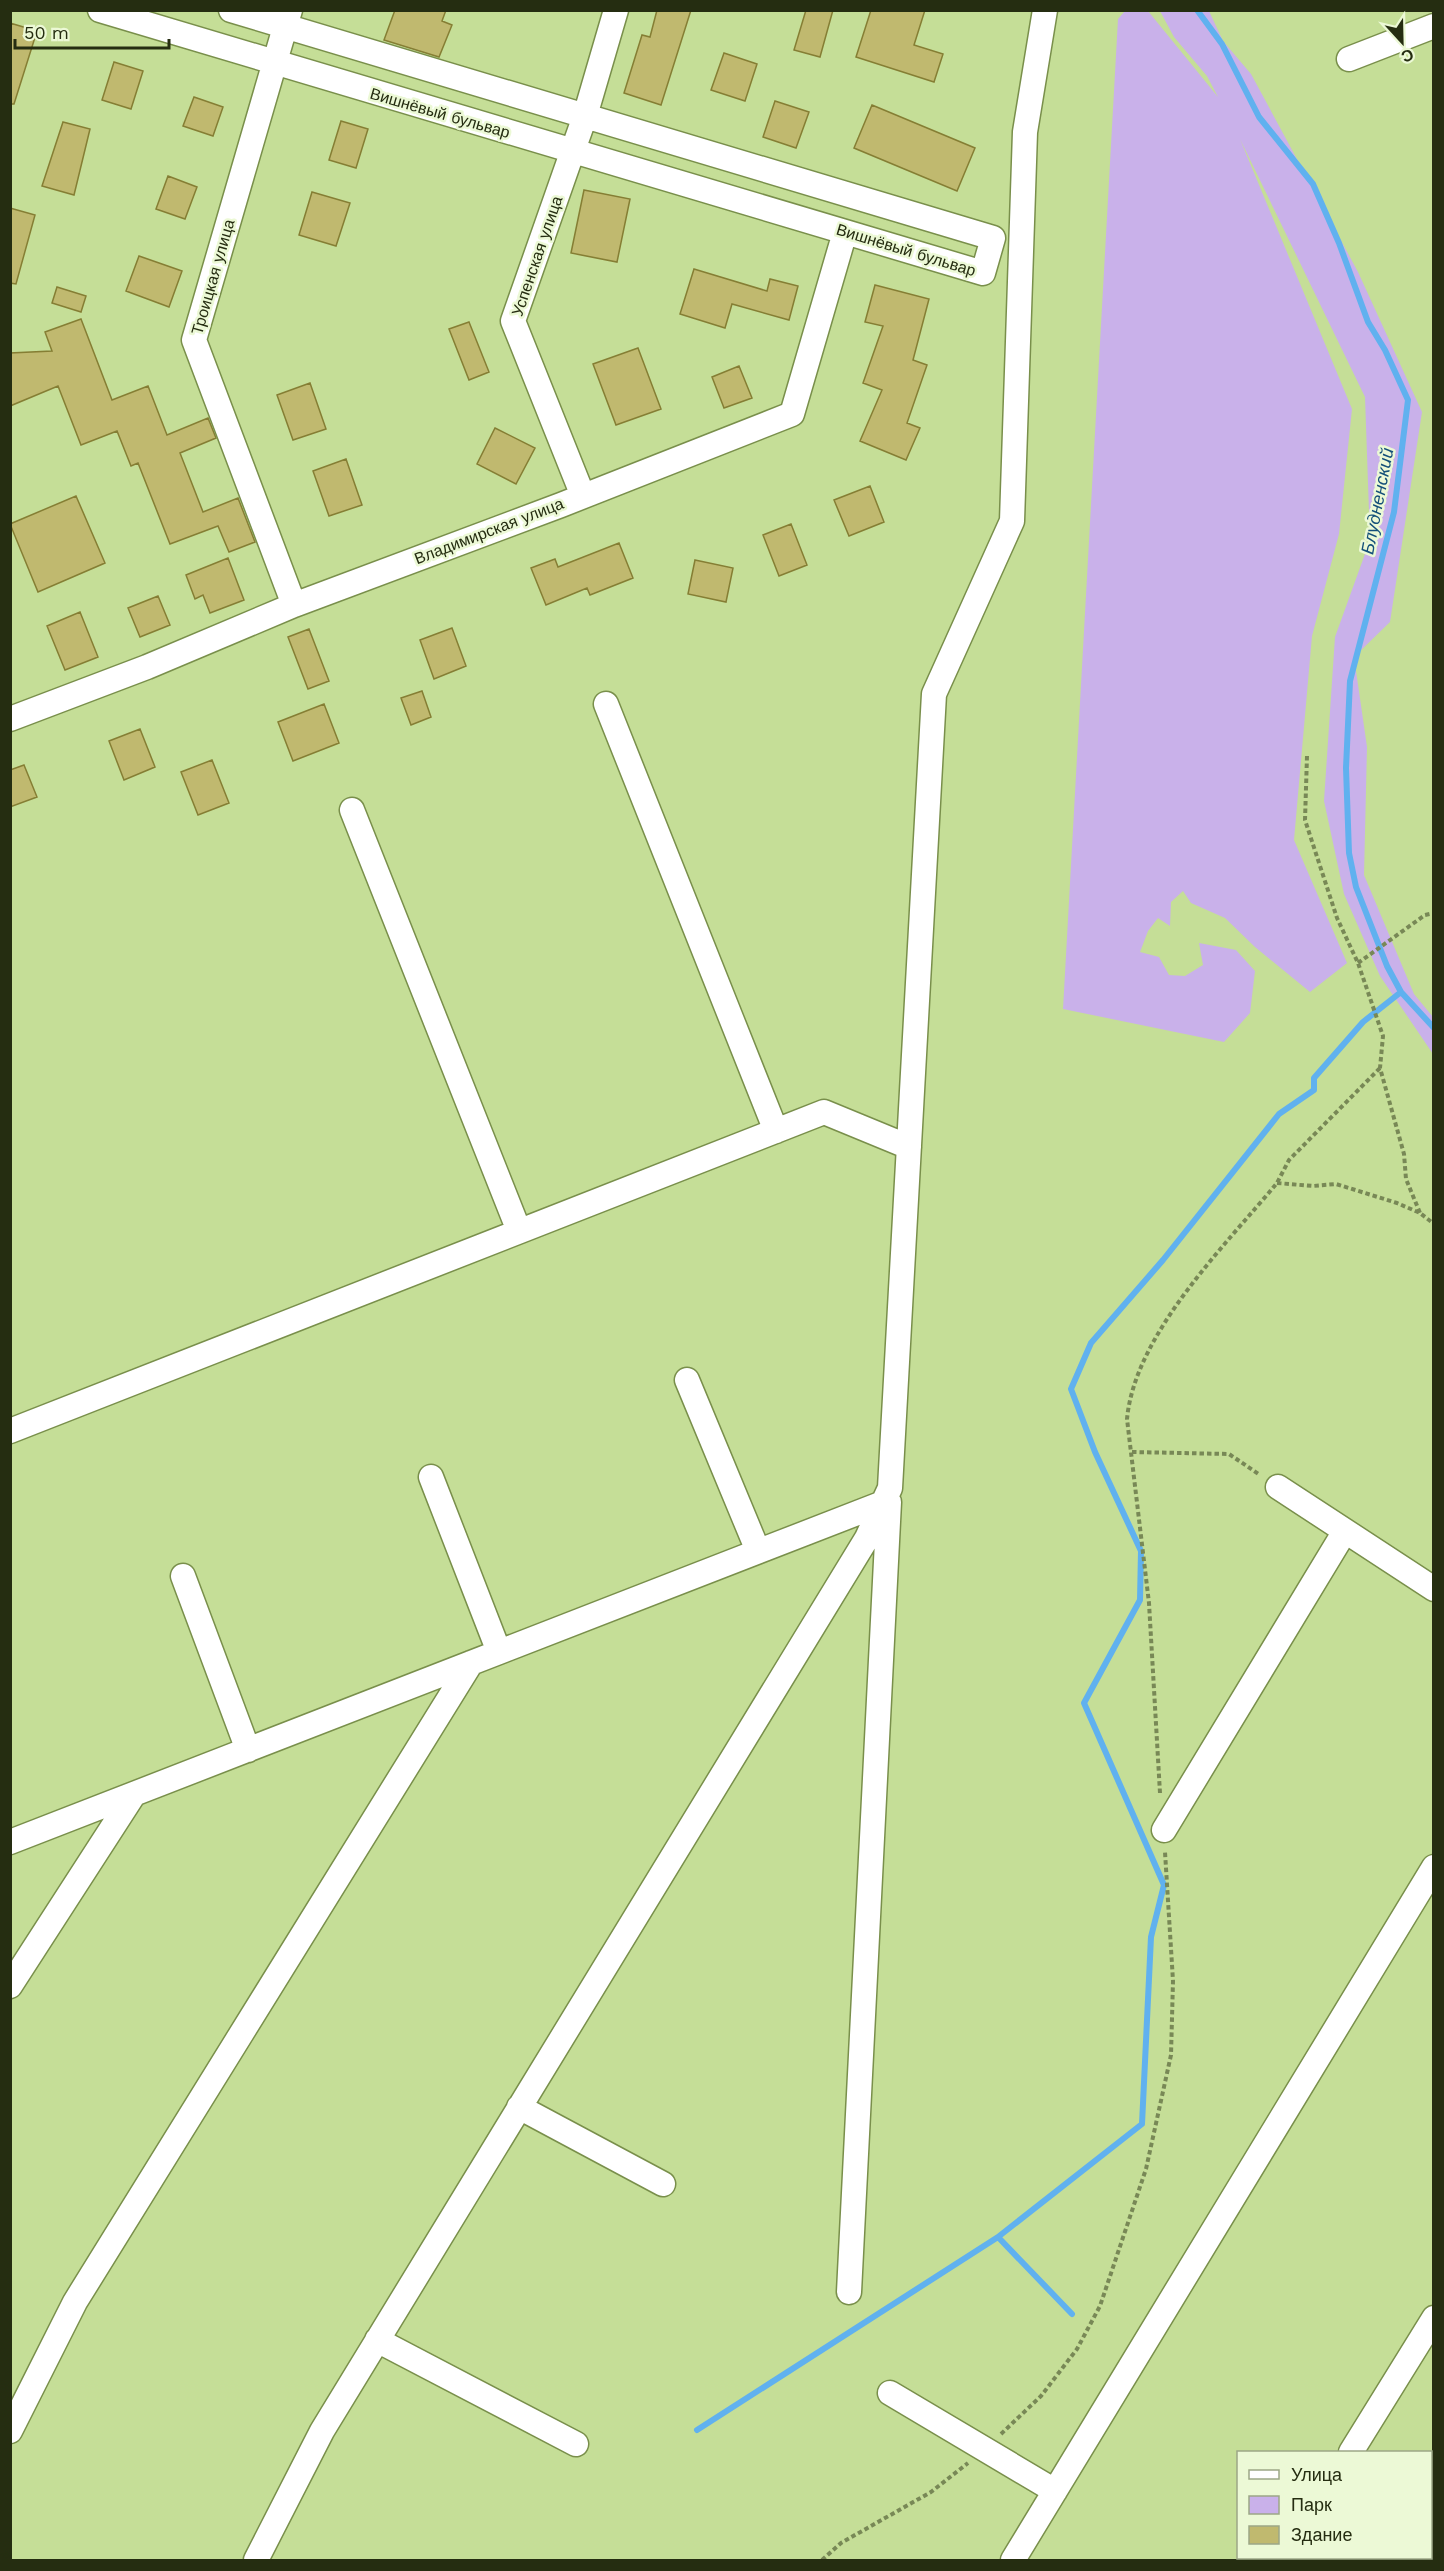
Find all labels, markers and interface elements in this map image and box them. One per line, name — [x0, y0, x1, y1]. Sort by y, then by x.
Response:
scale bar — [15, 12, 170, 50]
north arrow — [1372, 12, 1432, 72]
text: 50 m — [24, 22, 69, 43]
text: С — [1398, 44, 1416, 67]
street label: Вишнёвый бульвар — [368, 84, 512, 142]
street label: Успенская улица — [508, 193, 566, 319]
street label: Троицкая улица — [187, 217, 239, 337]
street label: Вишнёвый бульвар — [834, 220, 978, 280]
water label: Блудненский — [1356, 446, 1398, 556]
street label: Владимирская улица — [412, 494, 566, 568]
legend — [1237, 2451, 1432, 2559]
text: Улица — [1291, 2464, 1343, 2485]
text: Парк — [1291, 2494, 1332, 2515]
text: Здание — [1291, 2524, 1352, 2545]

